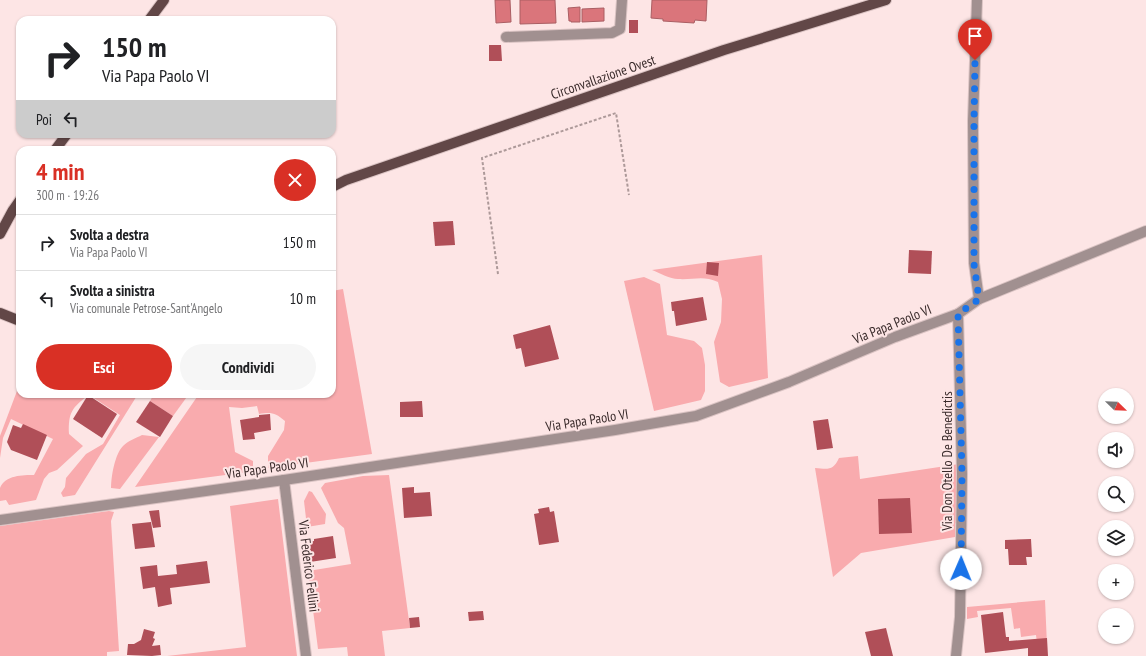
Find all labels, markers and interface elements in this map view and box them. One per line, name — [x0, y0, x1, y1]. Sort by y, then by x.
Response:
pin — [958, 19, 992, 60]
icon: arrive — [964, 25, 986, 47]
text: 150 m — [102, 28, 166, 65]
icon: right — [36, 32, 88, 84]
street label: Circonvallazione Ovest — [548, 51, 658, 103]
text: Via Papa Paolo VI — [102, 64, 209, 87]
icon: left — [60, 108, 82, 130]
text: Poi — [36, 110, 52, 129]
text: 4 min — [36, 156, 84, 187]
button: close — [274, 159, 316, 201]
text: 300 m · 19:26 — [36, 187, 99, 204]
text: Svolta a destra — [70, 225, 149, 244]
icon: right — [36, 232, 58, 254]
text: 150 m — [283, 233, 316, 252]
text: Via Papa Paolo VI — [70, 244, 148, 261]
text: Svolta a sinistra — [70, 281, 155, 300]
icon: left — [36, 288, 58, 310]
text: 10 m — [290, 289, 316, 308]
text: Via comunale Petrose-Sant'Angelo — [70, 300, 223, 317]
street label: Via Papa Paolo VI — [849, 300, 934, 348]
button: Esci — [36, 344, 172, 390]
button: Condividi — [180, 344, 316, 390]
north arrow — [1098, 388, 1134, 424]
map controls — [1098, 388, 1134, 644]
street label: Via Don Otello De Benedictis — [938, 391, 956, 532]
street label: Via Papa Paolo VI — [543, 405, 630, 436]
button: sound — [1098, 432, 1134, 468]
street label: Via Papa Paolo VI — [223, 453, 310, 483]
button: search — [1098, 476, 1134, 512]
street label: Via Federico Fellini — [294, 518, 324, 613]
button: layers — [1098, 520, 1134, 556]
position arrow — [940, 548, 982, 590]
button: + — [1098, 564, 1134, 600]
button: − — [1098, 608, 1134, 644]

